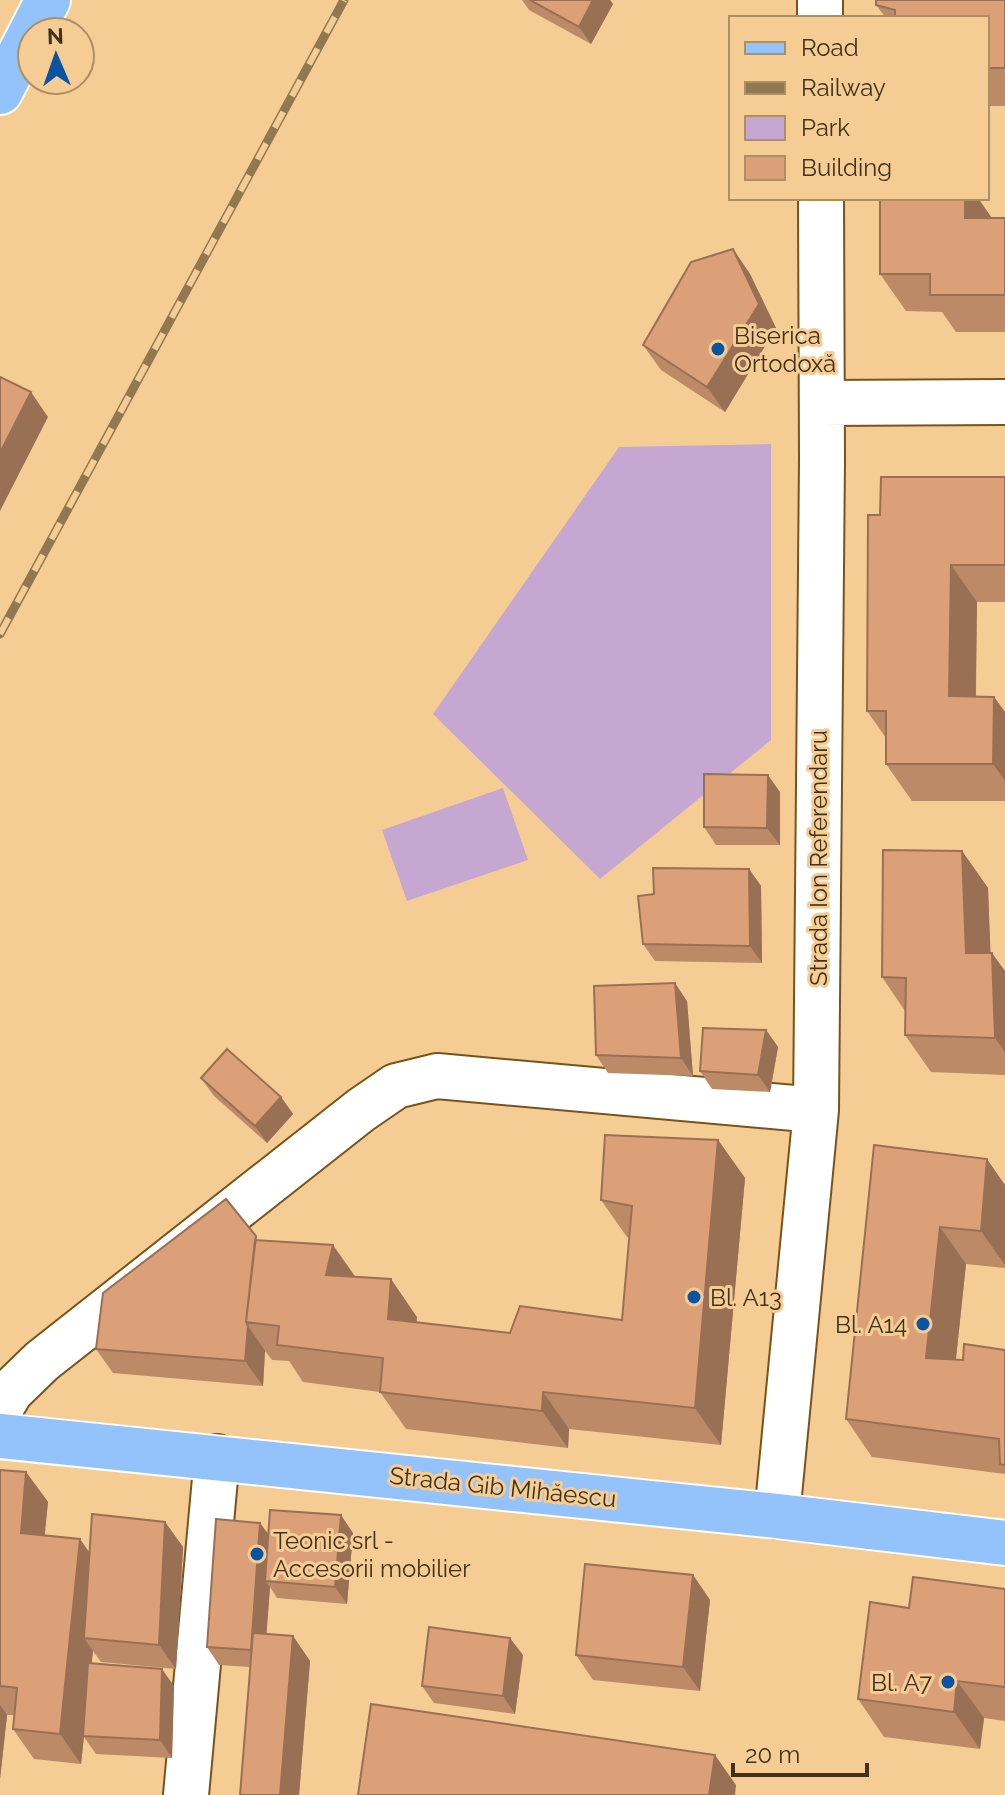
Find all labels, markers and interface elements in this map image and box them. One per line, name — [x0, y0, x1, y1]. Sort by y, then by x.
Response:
north arrow — [16, 16, 96, 96]
legend — [729, 16, 989, 200]
text: N — [46, 23, 64, 49]
text: Road — [801, 33, 859, 62]
text: Railway — [801, 73, 886, 102]
text: Park — [801, 113, 850, 142]
text: Building — [801, 153, 892, 182]
place label: Biserica Ortodoxă — [734, 321, 836, 378]
marker: Biserica Ortodoxă — [709, 340, 727, 358]
street label: Strada Ion Referendaru — [804, 730, 833, 986]
place label: Bl. A13 — [710, 1283, 782, 1312]
marker: Bl. A13 — [685, 1288, 703, 1306]
place label: Bl. A14 — [835, 1310, 907, 1339]
marker: Bl. A14 — [914, 1315, 932, 1333]
street label: Strada Gib Mihăescu — [388, 1461, 618, 1513]
place label: Teonic srl - Accesorii mobilier — [273, 1526, 471, 1583]
marker: Teonic srl - Accesorii mobilier — [248, 1545, 266, 1563]
place label: Bl. A7 — [871, 1668, 932, 1697]
marker: Bl. A7 — [939, 1673, 957, 1691]
scale bar — [733, 1727, 867, 1777]
text: 20 m — [745, 1740, 800, 1769]

